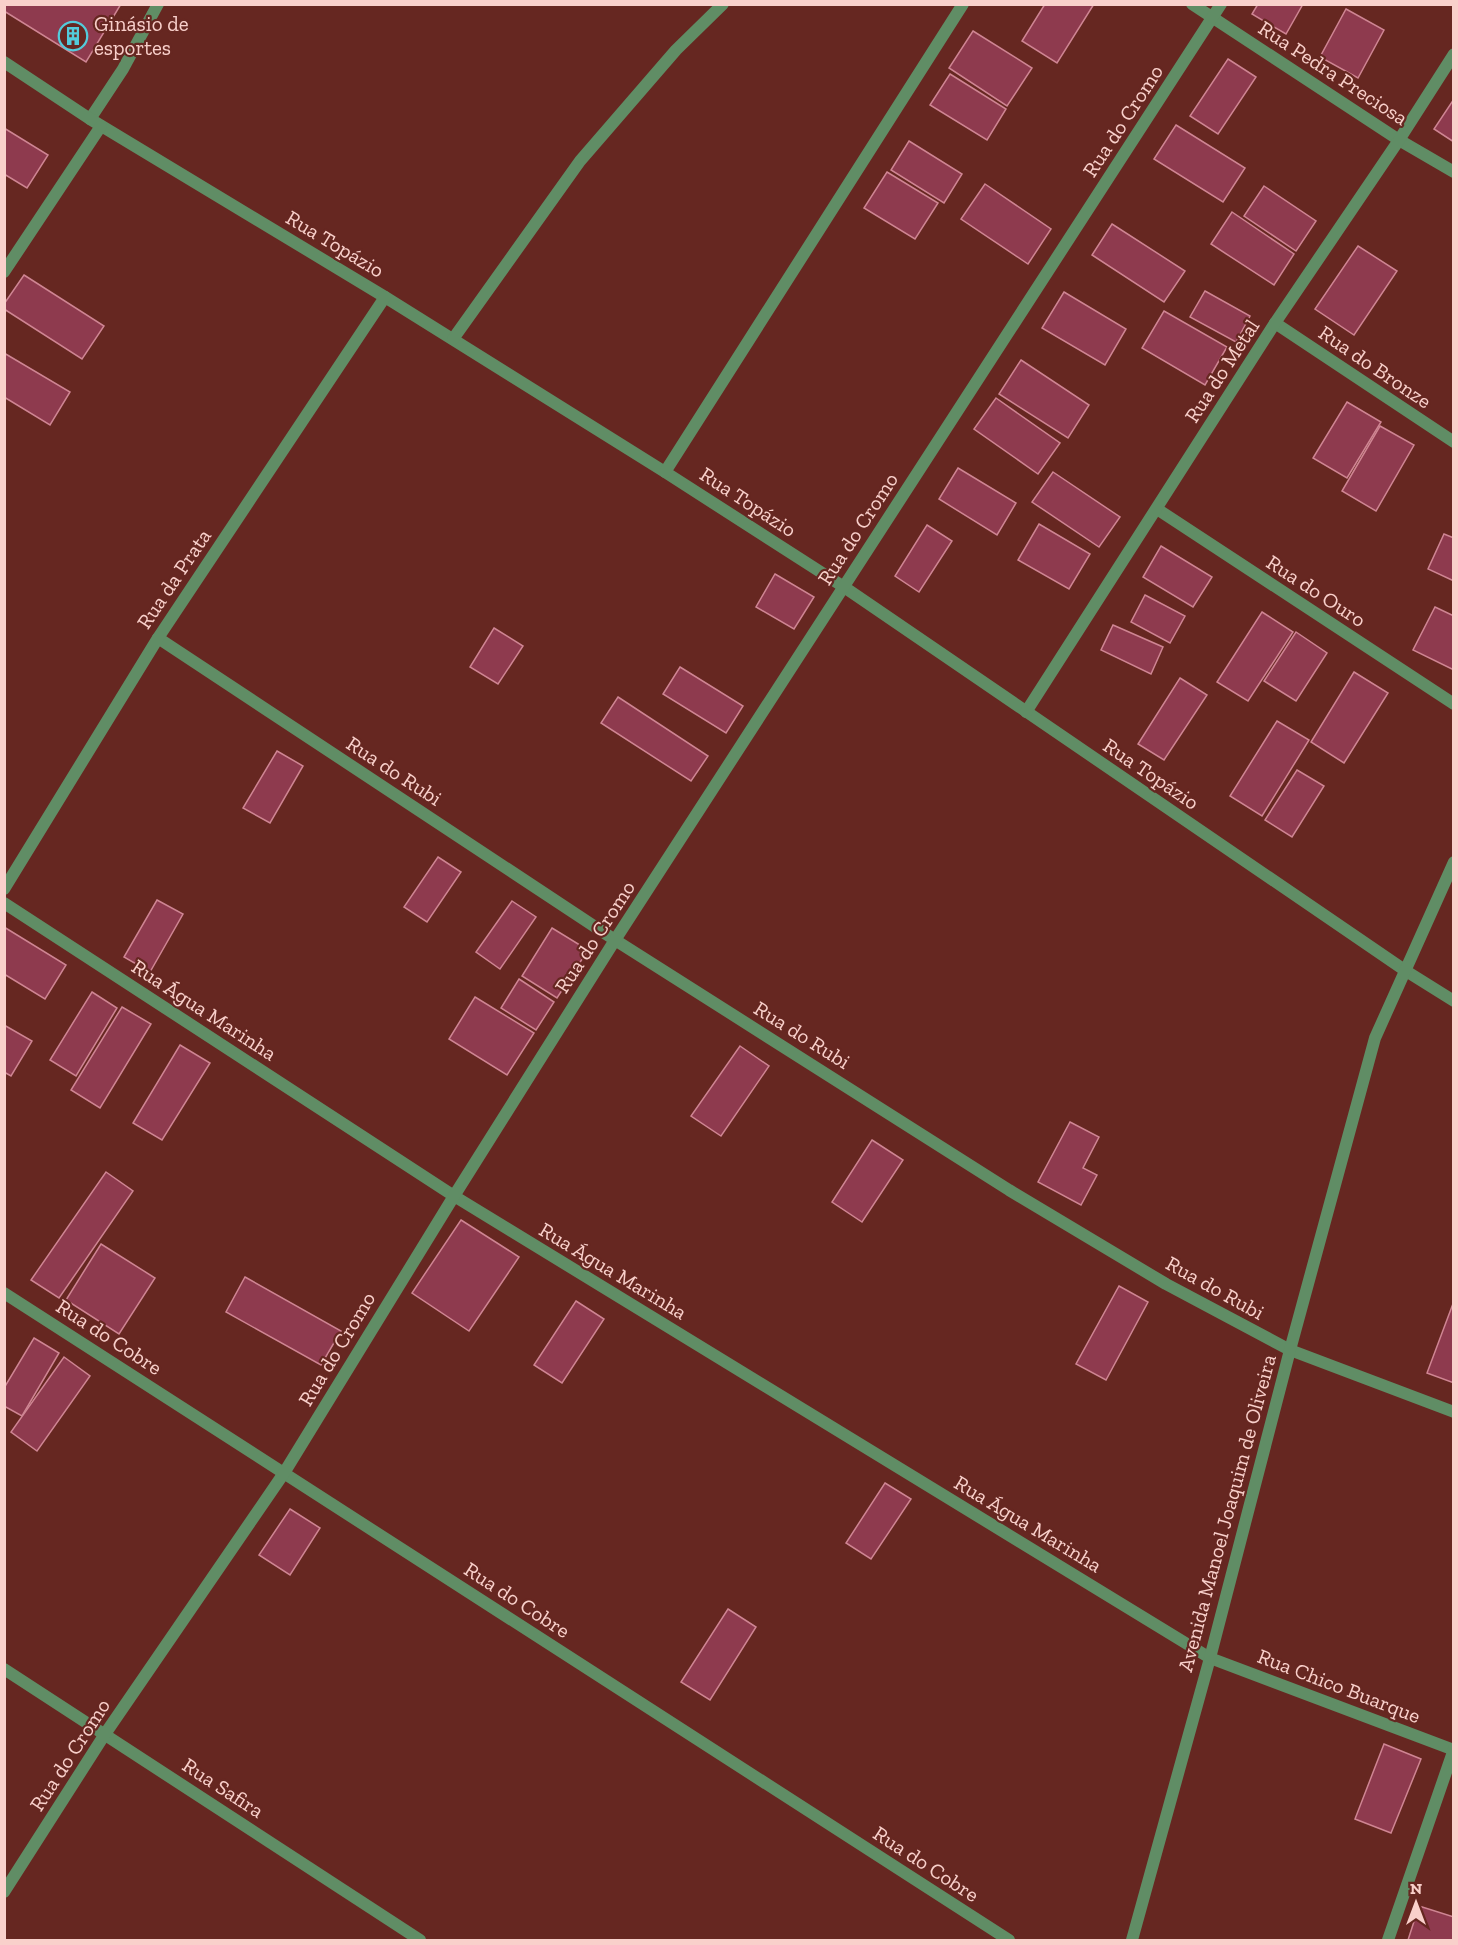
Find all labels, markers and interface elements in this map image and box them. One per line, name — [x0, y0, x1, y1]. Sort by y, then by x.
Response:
place label: Ginásio de esportes — [94, 11, 189, 60]
street label: Rua Pedra Preciosa — [1254, 15, 1413, 130]
building icon: Ginásio de esportes — [57, 20, 89, 52]
street label: Rua do Cromo — [1077, 60, 1168, 182]
street label: Rua Topázio — [282, 205, 389, 283]
street label: Rua do Metal — [1179, 314, 1264, 427]
street label: Rua do Bronze — [1314, 320, 1437, 414]
street label: Rua Topázio — [695, 461, 801, 542]
street label: Rua do Cromo — [812, 468, 903, 590]
street label: Rua da Prata — [131, 524, 216, 633]
street label: Rua do Ouro — [1262, 549, 1371, 632]
street label: Rua do Rubi — [342, 731, 447, 811]
street label: Rua Topázio — [1099, 733, 1204, 815]
street label: Rua do Cromo — [549, 876, 640, 998]
street label: Rua Água Marinha — [127, 953, 281, 1066]
street label: Rua do Rubi — [750, 995, 855, 1074]
street label: Rua Água Marinha — [535, 1217, 692, 1324]
street label: Rua do Rubi — [1162, 1250, 1269, 1325]
street label: Rua do Cromo — [293, 1287, 380, 1410]
street label: Rua do Cobre — [52, 1293, 167, 1380]
street label: Avenida Manoel Joaquim de Oliveira — [1172, 1351, 1281, 1674]
street label: Rua Água Marinha — [950, 1470, 1107, 1577]
street label: Rua do Cobre — [460, 1556, 575, 1643]
street label: Rua Chico Buarque — [1254, 1643, 1424, 1728]
street label: Rua do Cromo — [24, 1694, 115, 1816]
street label: Rua Safira — [178, 1752, 269, 1823]
street label: Rua do Cobre — [869, 1820, 984, 1907]
north arrow — [1386, 1873, 1446, 1933]
text: N — [1410, 1879, 1422, 1898]

